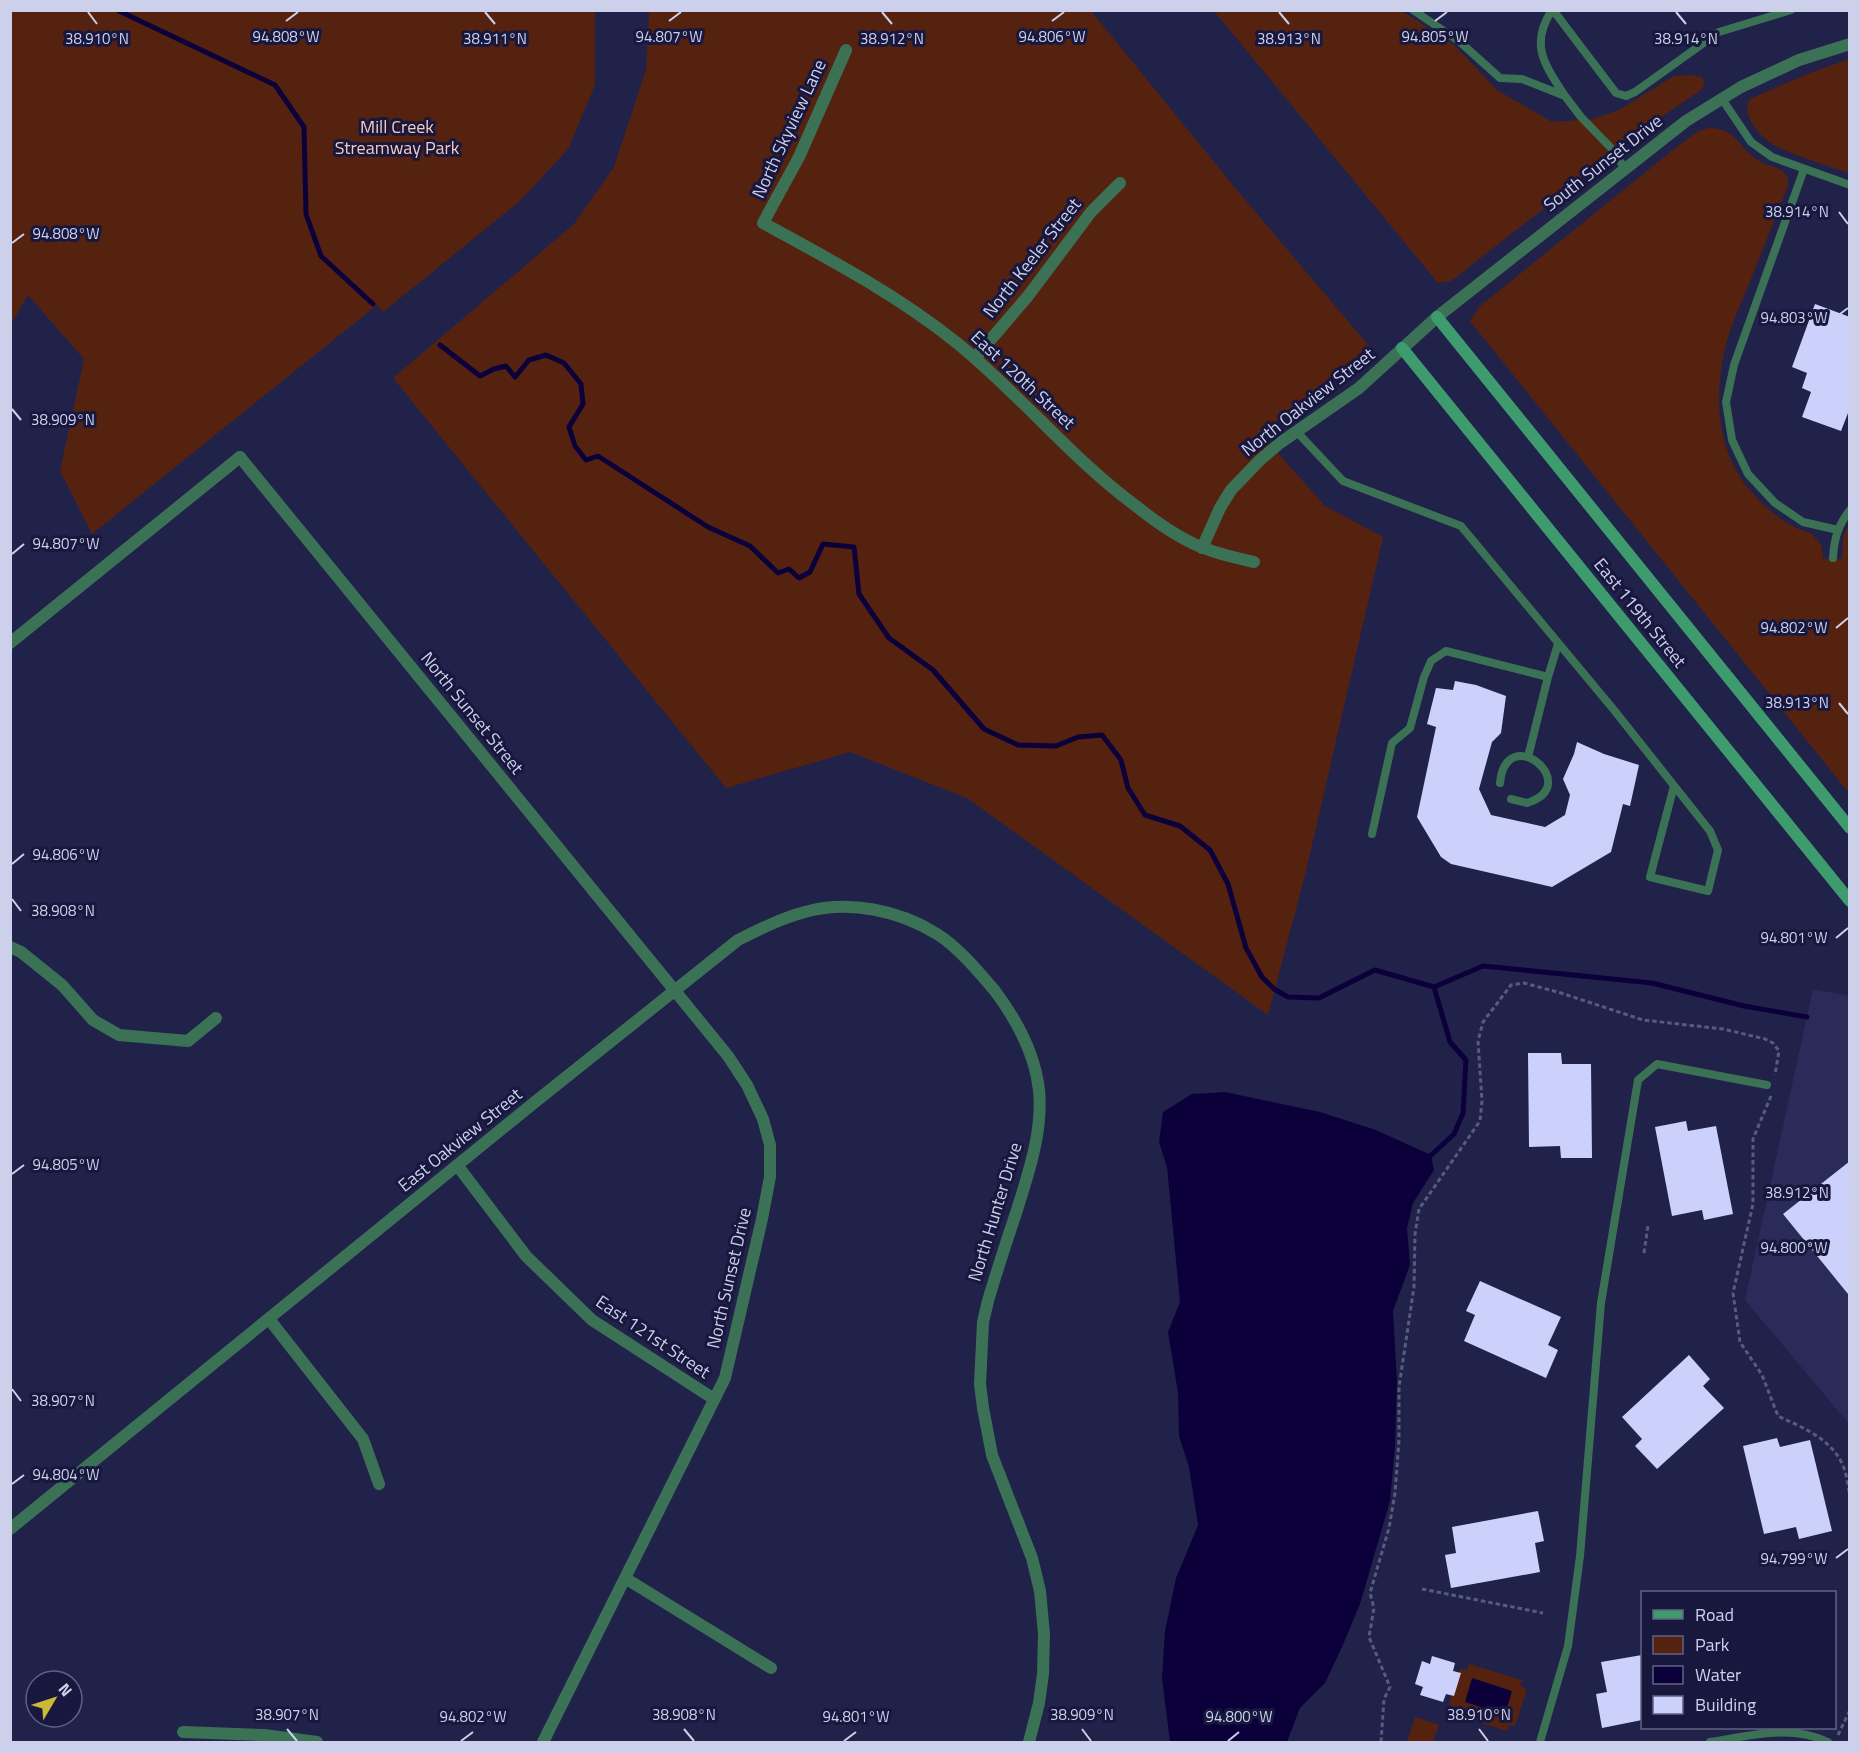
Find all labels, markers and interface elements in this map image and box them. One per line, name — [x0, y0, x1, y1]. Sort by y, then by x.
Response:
text: 94.808°W — [253, 25, 319, 48]
text: 94.807°W — [636, 25, 702, 48]
text: 94.806°W — [1019, 25, 1085, 48]
text: 94.805°W — [1402, 25, 1468, 48]
text: 38.910°N — [65, 27, 129, 50]
text: 38.911°N — [463, 27, 527, 50]
text: 38.912°N — [860, 27, 924, 50]
text: 38.913°N — [1257, 27, 1321, 50]
text: 38.914°N — [1654, 27, 1718, 50]
street label: North Skyview Lane — [745, 55, 833, 203]
street label: South Sunset Drive — [1537, 107, 1668, 218]
park label: Mill Creek Streamway Park — [335, 113, 460, 161]
street label: North Keeler Street — [976, 191, 1088, 323]
text: 38.914°N — [1765, 200, 1829, 223]
text: 94.808°W — [33, 222, 99, 245]
text: 94.803°W — [1761, 306, 1827, 329]
street label: East 120th Street — [965, 324, 1082, 436]
street label: North Oakview Street — [1235, 340, 1381, 462]
text: 38.909°N — [31, 408, 95, 431]
text: 94.807°W — [33, 532, 99, 555]
street label: East 119th Street — [1588, 552, 1694, 674]
text: 94.802°W — [1761, 616, 1827, 639]
street label: North Sunset Street — [414, 646, 531, 780]
text: 38.913°N — [1765, 691, 1829, 714]
text: 94.806°W — [33, 843, 99, 866]
text: 38.908°N — [31, 899, 95, 922]
text: 94.801°W — [1761, 926, 1827, 949]
street label: East Oakview Street — [392, 1081, 528, 1198]
street label: North Hunter Drive — [961, 1139, 1028, 1285]
text: 94.805°W — [33, 1153, 99, 1176]
text: 38.912°N — [1765, 1181, 1829, 1204]
street label: North Sunset Drive — [699, 1205, 758, 1351]
text: 94.800°W — [1761, 1236, 1827, 1259]
street label: East 121st Street — [591, 1288, 716, 1385]
text: 38.907°N — [31, 1389, 95, 1412]
text: 94.804°W — [33, 1463, 99, 1486]
text: 94.799°W — [1761, 1547, 1827, 1570]
legend — [1641, 1591, 1836, 1729]
text: Road — [1695, 1601, 1734, 1628]
text: Park — [1695, 1631, 1730, 1658]
text: Water — [1695, 1661, 1741, 1688]
north arrow — [24, 1669, 84, 1729]
text: N — [53, 1678, 78, 1701]
text: Building — [1695, 1691, 1756, 1718]
text: 38.907°N — [255, 1703, 319, 1726]
text: 38.908°N — [652, 1703, 716, 1726]
text: 38.909°N — [1050, 1703, 1114, 1726]
text: 38.910°N — [1447, 1703, 1511, 1726]
text: 94.802°W — [440, 1705, 506, 1728]
text: 94.801°W — [823, 1705, 889, 1728]
text: 94.800°W — [1206, 1705, 1272, 1728]

